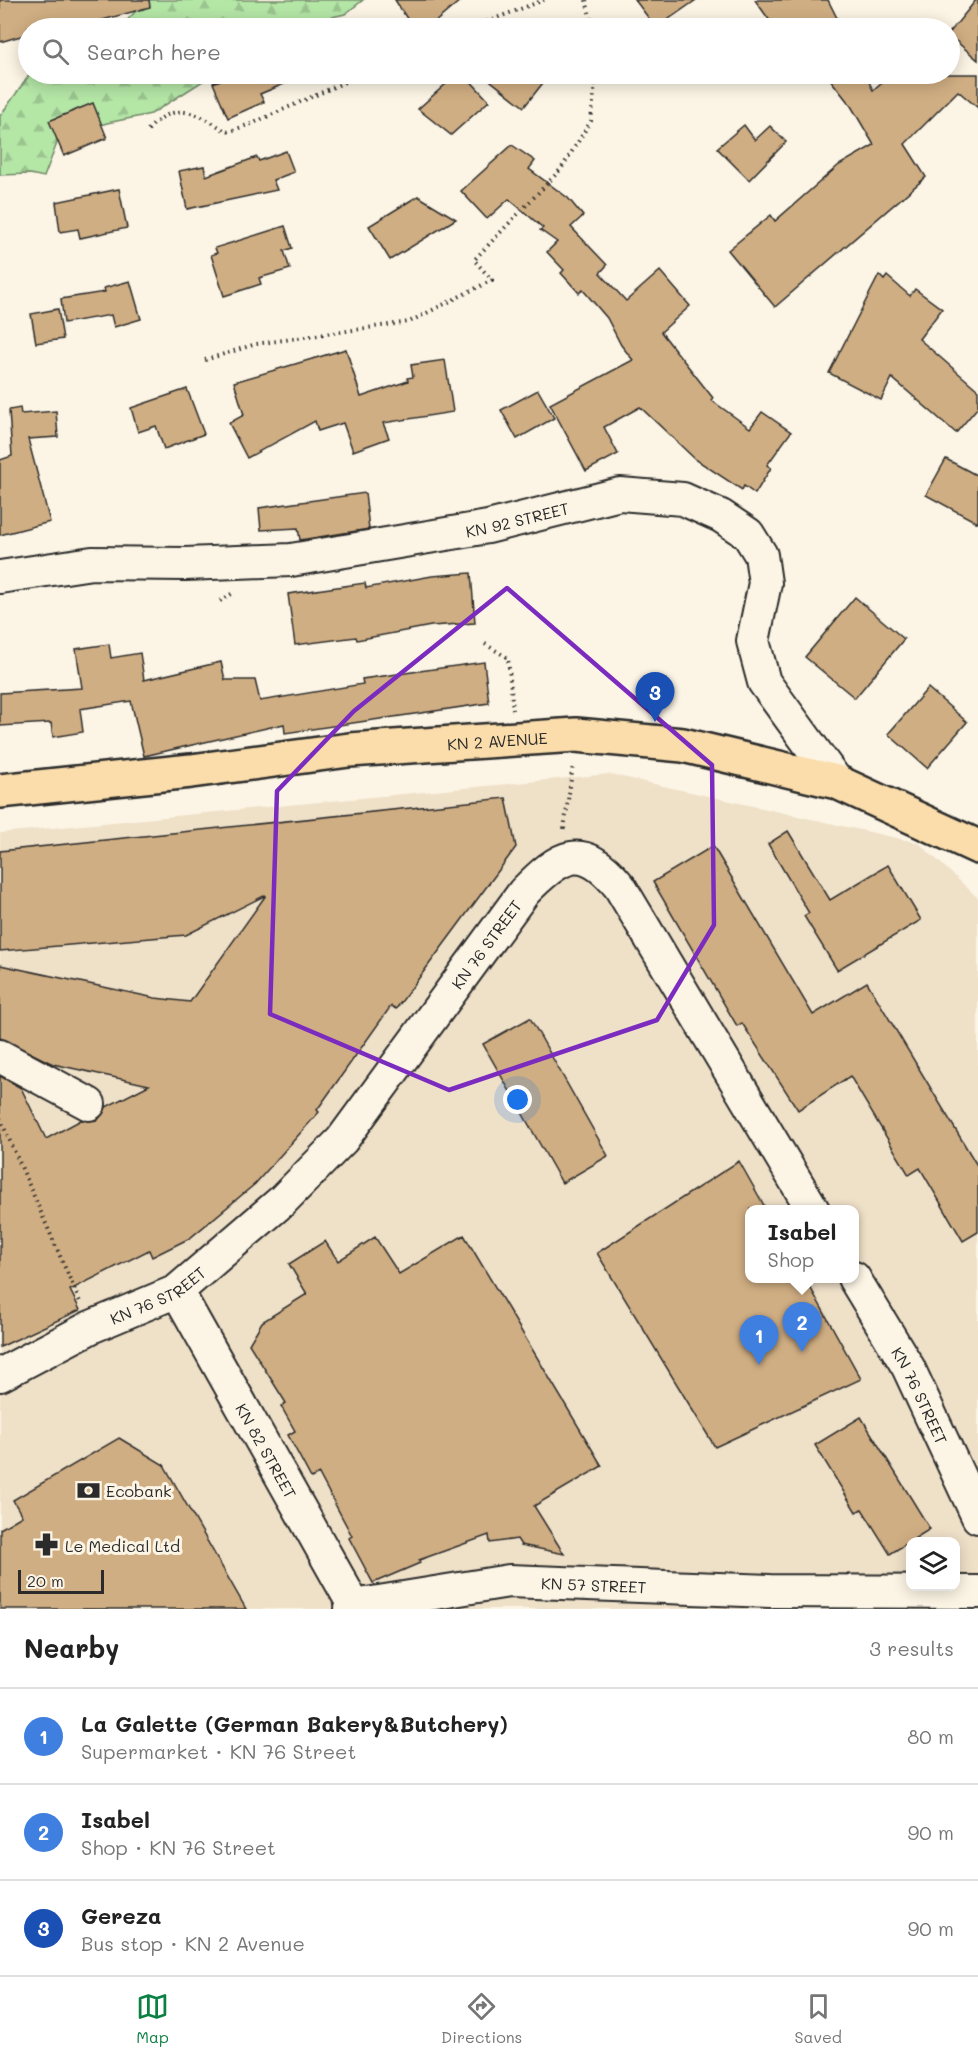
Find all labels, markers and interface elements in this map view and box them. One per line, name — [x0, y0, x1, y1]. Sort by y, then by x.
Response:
search box — [18, 18, 960, 84]
icon: search — [39, 35, 72, 68]
text: Search here — [87, 37, 221, 66]
street label: KN 92 STREET — [464, 497, 571, 541]
pin: 3 — [636, 672, 674, 722]
street label: KN 2 AVENUE — [446, 726, 548, 754]
street label: KN 76 STREET — [446, 895, 526, 993]
your location — [503, 1085, 532, 1114]
popup — [745, 1205, 859, 1283]
text: Isabel — [768, 1217, 836, 1246]
text: Shop — [768, 1246, 814, 1272]
street label: KN 76 STREET — [107, 1261, 210, 1328]
pin: 2 — [782, 1302, 822, 1352]
pin: 1 — [740, 1316, 778, 1365]
street label: KN 76 STREET — [888, 1343, 953, 1447]
street label: KN 82 STREET — [232, 1399, 302, 1502]
bank icon: Ecobank — [75, 1477, 101, 1503]
place label: Ecobank — [106, 1480, 172, 1501]
pharmacy icon: Le Medical Ltd — [34, 1532, 60, 1558]
place label: Le Medical Ltd — [65, 1535, 180, 1556]
map controls — [906, 1537, 960, 1591]
button: layers — [906, 1537, 960, 1591]
scale bar — [18, 1567, 104, 1594]
text: 20 m — [27, 1570, 64, 1591]
street label: KN 57 STREET — [541, 1572, 647, 1597]
text: Nearby — [24, 1631, 119, 1665]
text: 3 results — [869, 1635, 954, 1661]
text: La Galette (German Bakery&Butchery) — [81, 1709, 508, 1738]
text: 1 — [39, 1723, 48, 1749]
text: 80 m — [907, 1723, 954, 1749]
text: Supermarket · KN 76 Street — [81, 1738, 356, 1764]
text: Isabel — [81, 1805, 150, 1834]
text: 2 — [38, 1819, 49, 1845]
text: 90 m — [908, 1819, 954, 1845]
text: Shop · KN 76 Street — [81, 1834, 276, 1860]
text: Gereza — [81, 1901, 162, 1930]
text: 3 — [38, 1915, 50, 1941]
text: 90 m — [908, 1915, 954, 1941]
text: Bus stop · KN 2 Avenue — [81, 1930, 305, 1956]
tab: Map — [136, 1990, 169, 2047]
tab: Directions — [441, 1990, 522, 2047]
tab: Saved — [794, 1990, 842, 2047]

